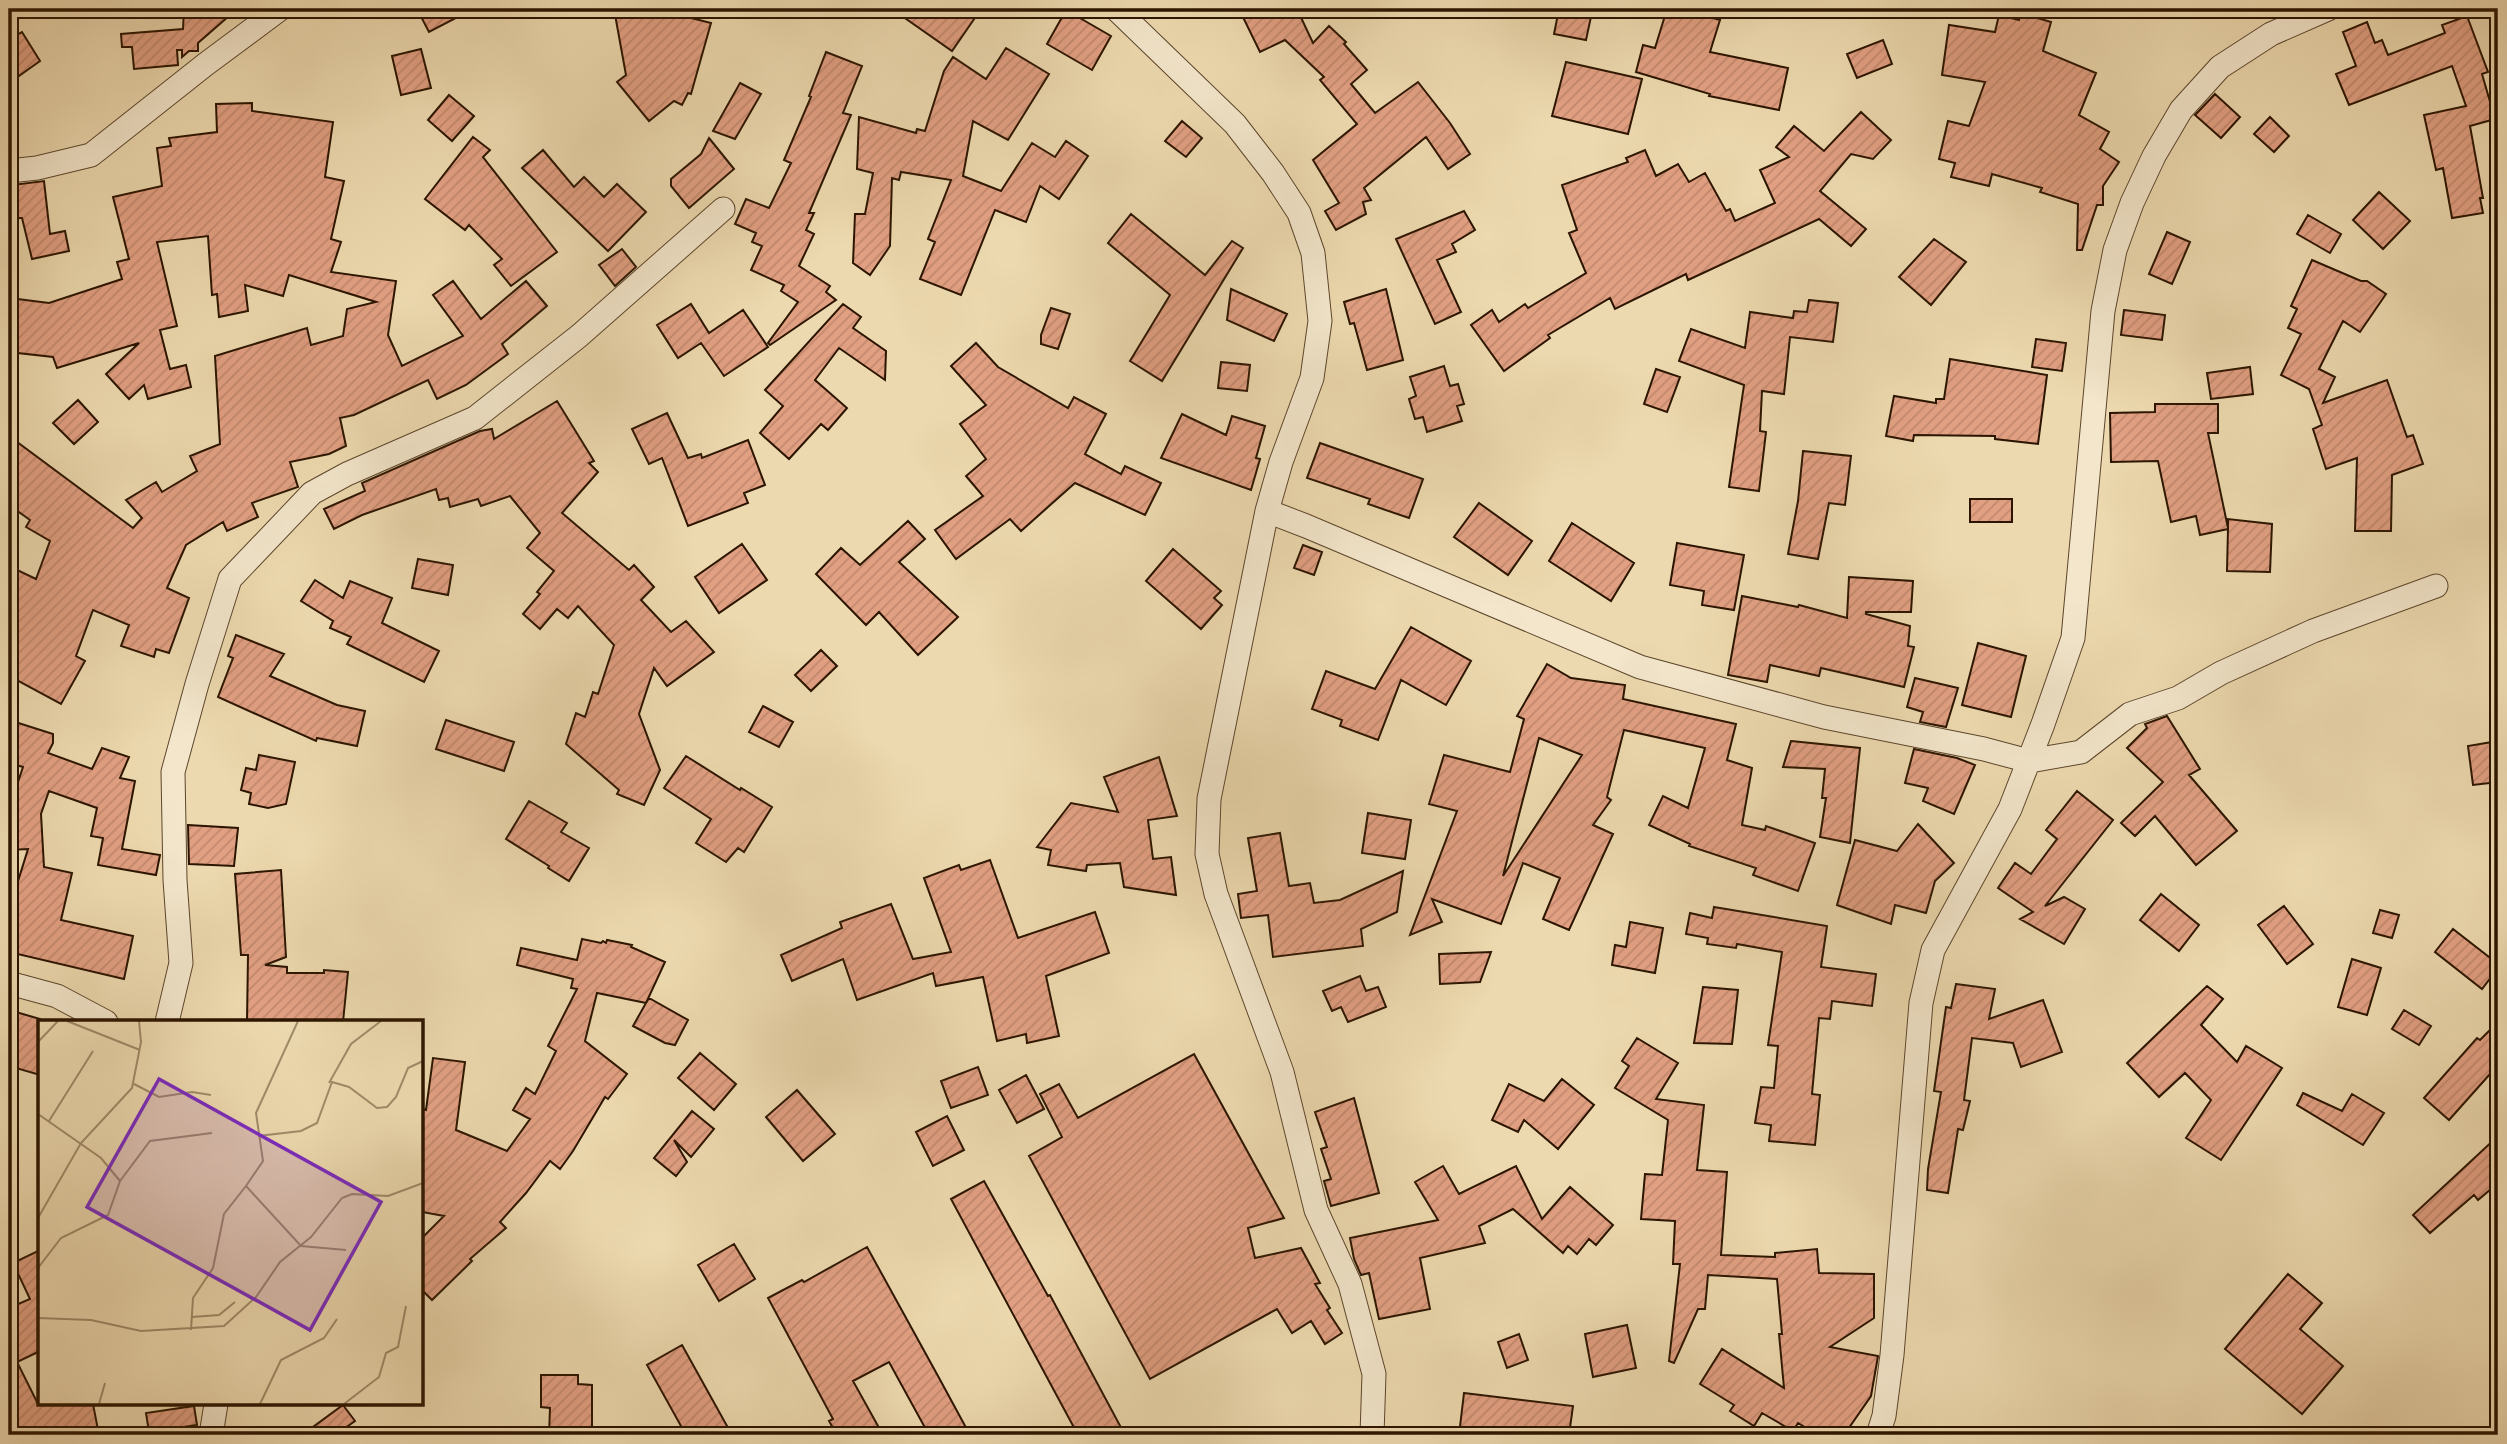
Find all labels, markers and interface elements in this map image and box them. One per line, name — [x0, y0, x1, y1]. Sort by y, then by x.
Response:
inset map — [38, 1020, 424, 1406]

